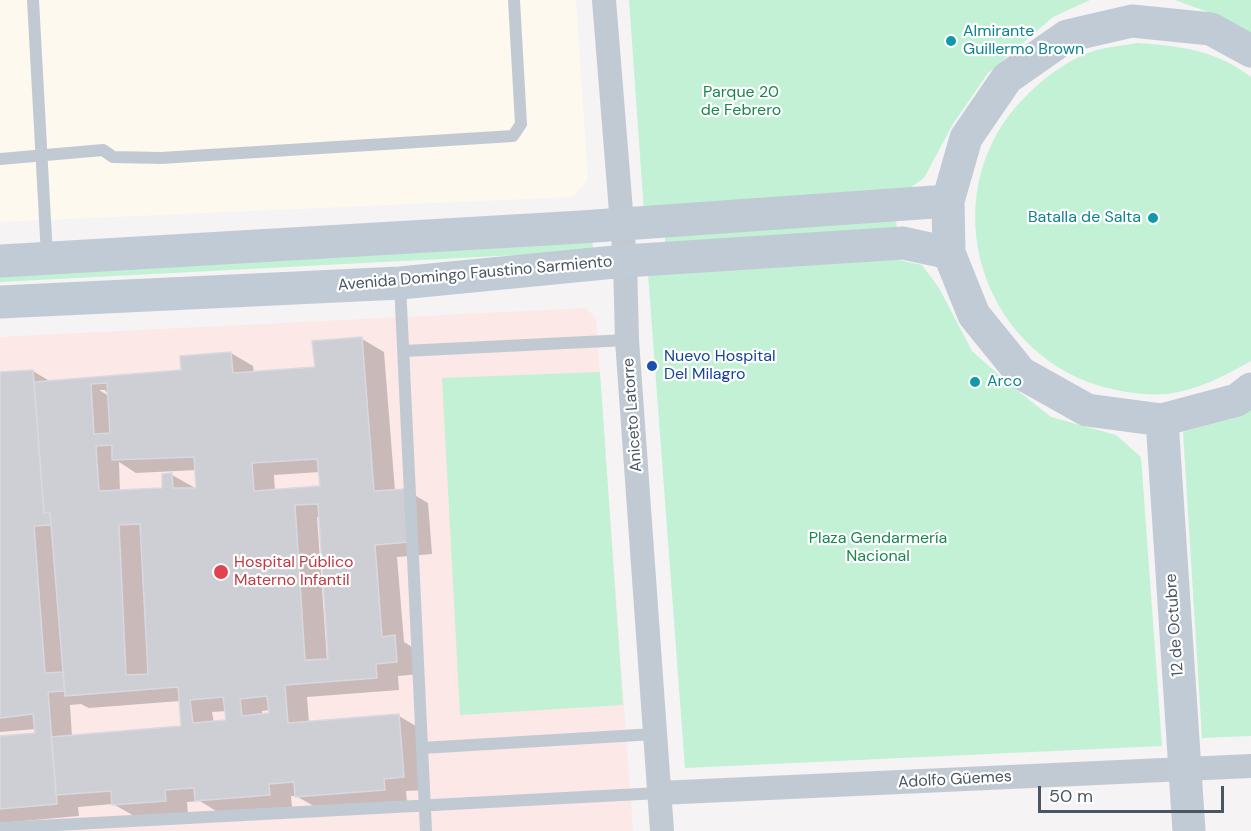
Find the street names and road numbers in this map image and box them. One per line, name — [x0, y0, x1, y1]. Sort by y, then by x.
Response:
street label: Avenida Domingo Faustino Sarmiento — [337, 252, 613, 296]
street label: Aniceto Latorre — [619, 357, 647, 473]
street label: 12 de Octubre — [1162, 573, 1188, 677]
street label: Adolfo Güemes — [898, 767, 1012, 793]

